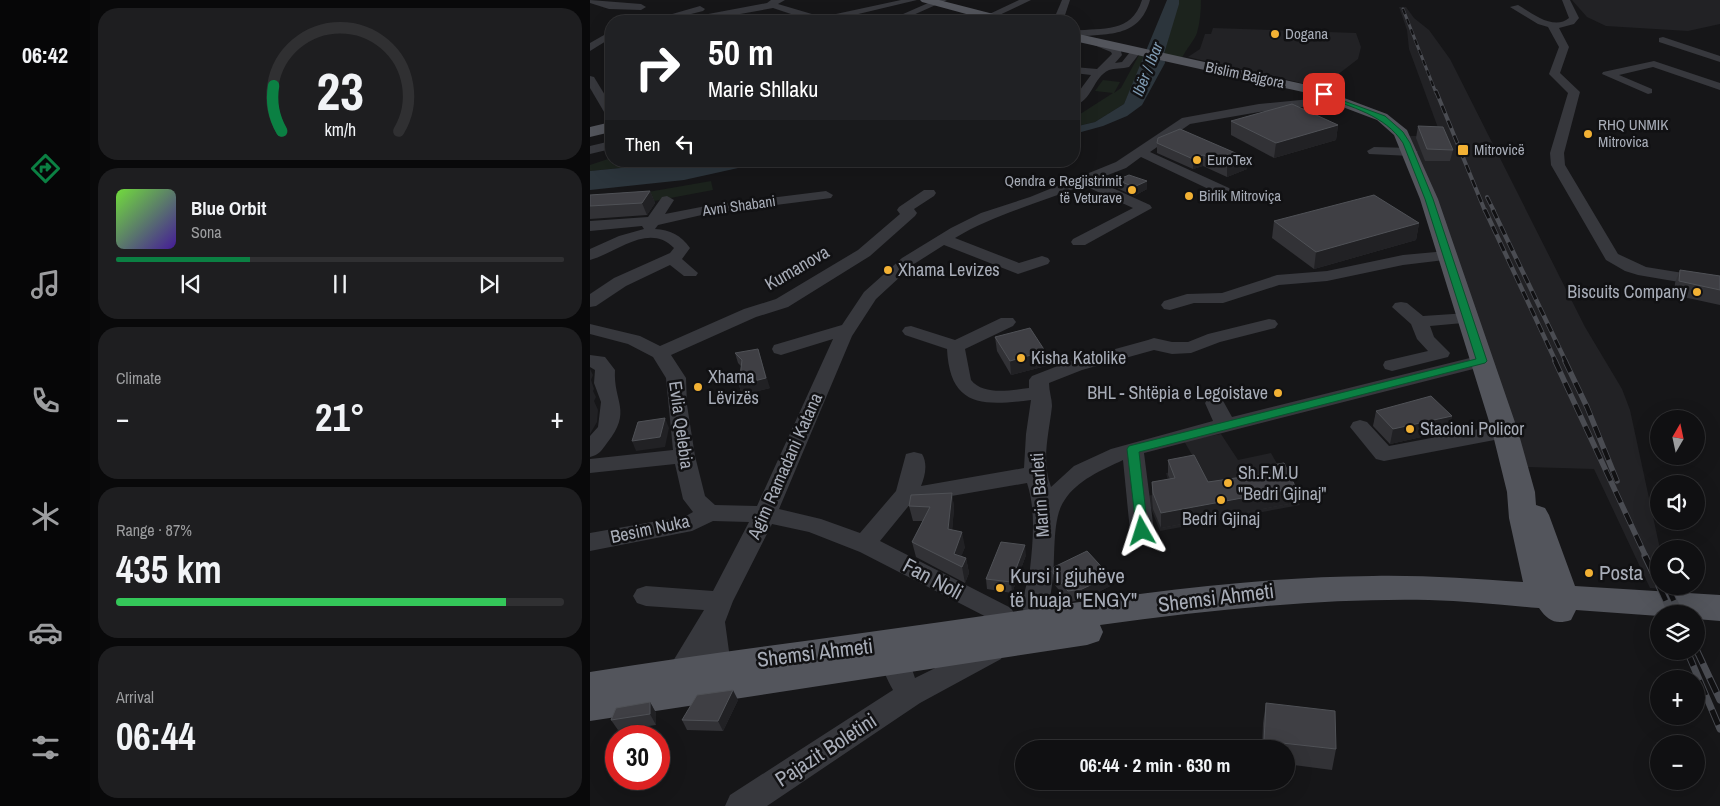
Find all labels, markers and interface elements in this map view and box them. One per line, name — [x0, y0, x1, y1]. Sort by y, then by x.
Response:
place label: Dogana — [1285, 23, 1328, 44]
marker: Dogana — [1269, 28, 1281, 40]
text: 50 m — [708, 29, 773, 76]
icon: right — [625, 35, 690, 100]
water label: Ibër / Ibar — [1126, 38, 1168, 99]
text: 06:42 — [22, 40, 68, 70]
text: 23 — [316, 56, 364, 126]
street label: Bislim Bajgora — [1204, 56, 1287, 93]
pin — [1303, 73, 1345, 115]
text: Marie Shllaku — [708, 74, 818, 104]
icon: arrive — [1310, 80, 1338, 108]
place label: RHQ UNMIK Mitrovica — [1598, 114, 1669, 152]
text: km/h — [324, 118, 356, 142]
marker: RHQ UNMIK Mitrovica — [1582, 128, 1594, 140]
icon: left — [671, 130, 699, 158]
text: Then — [625, 131, 661, 157]
place label: Mitrovicë — [1474, 139, 1525, 160]
marker: Mitrovicë — [1456, 143, 1470, 157]
place label: EuroTex — [1207, 149, 1253, 170]
icon: directions — [28, 151, 63, 186]
marker: EuroTex — [1191, 154, 1203, 166]
place label: Qendra e Regjistrimit të Veturave — [1004, 170, 1123, 208]
marker: Qendra e Regjistrimit të Veturave — [1126, 184, 1138, 196]
place label: Birlik Mitroviça — [1199, 185, 1281, 206]
street label: Avni Shabani — [700, 190, 777, 221]
marker: Birlik Mitroviça — [1183, 190, 1195, 202]
text: Blue Orbit — [191, 195, 266, 221]
text: Sona — [191, 221, 222, 243]
street label: Kumanova — [760, 239, 834, 296]
place label: Xhama Levizes — [898, 257, 1000, 282]
marker: Xhama Levizes — [882, 264, 894, 276]
icon: music — [28, 267, 63, 302]
icon: previous — [177, 270, 205, 298]
icon: pause — [326, 270, 354, 298]
icon: next — [475, 270, 503, 298]
place label: Biscuits Company — [1567, 279, 1688, 304]
marker: Biscuits Company — [1691, 286, 1703, 298]
place label: Kisha Katolike — [1031, 345, 1126, 370]
marker: Kisha Katolike — [1015, 352, 1027, 364]
place label: Xhama Lëvizës — [708, 364, 759, 410]
text: Climate — [116, 367, 161, 389]
street label: Evlia Qelebia — [663, 379, 700, 471]
place label: BHL - Shtëpia e Legoistave — [1087, 380, 1268, 405]
marker: Xhama Lëvizës — [692, 381, 704, 393]
icon: phone — [28, 383, 63, 418]
marker: BHL - Shtëpia e Legoistave — [1272, 387, 1284, 399]
street label: Agim Ramadani Katana — [741, 389, 828, 544]
text: 21° — [315, 392, 365, 443]
text: − — [116, 399, 129, 437]
text: + — [551, 399, 564, 437]
north arrow — [1650, 410, 1705, 465]
map controls — [1650, 410, 1705, 790]
place label: Stacioni Policor — [1420, 416, 1524, 441]
marker: Stacioni Policor — [1404, 423, 1416, 435]
street label: Marin Barleti — [1024, 452, 1055, 538]
place label: Sh.F.M.U "Bedri Gjinaj" — [1238, 460, 1326, 506]
button: sound — [1650, 475, 1705, 530]
marker: Sh.F.M.U "Bedri Gjinaj" — [1222, 477, 1234, 489]
marker: Bedri Gjinaj — [1215, 494, 1227, 506]
icon: climate — [28, 499, 63, 534]
position arrow — [1115, 504, 1167, 556]
place label: Bedri Gjinaj — [1182, 506, 1260, 531]
street label: Besim Nuka — [608, 508, 692, 549]
text: Range · 87% — [116, 519, 192, 541]
button: search — [1650, 540, 1705, 595]
text: 435 km — [116, 544, 222, 595]
street label: Fan Noli — [898, 551, 968, 606]
place label: Posta — [1599, 558, 1643, 587]
place label: Kursi i gjuhëve të huaja "ENGY" — [1010, 561, 1137, 614]
marker: Posta — [1583, 567, 1595, 579]
street label: Shemsi Ahmeti — [1156, 576, 1276, 619]
marker: Kursi i gjuhëve të huaja "ENGY" — [994, 582, 1006, 594]
button: layers — [1650, 605, 1705, 660]
icon: car — [28, 615, 63, 650]
street label: Shemsi Ahmeti — [755, 631, 875, 674]
button: + — [1650, 670, 1705, 725]
text: Arrival — [116, 686, 154, 708]
street label: Pajazit Boletini — [769, 706, 882, 793]
text: 06:44 — [116, 711, 196, 762]
speed limit sign: 30 — [605, 725, 670, 790]
icon: filters — [28, 730, 63, 765]
button: − — [1650, 735, 1705, 790]
text: 06:44 · 2 min · 630 m — [1080, 752, 1230, 778]

